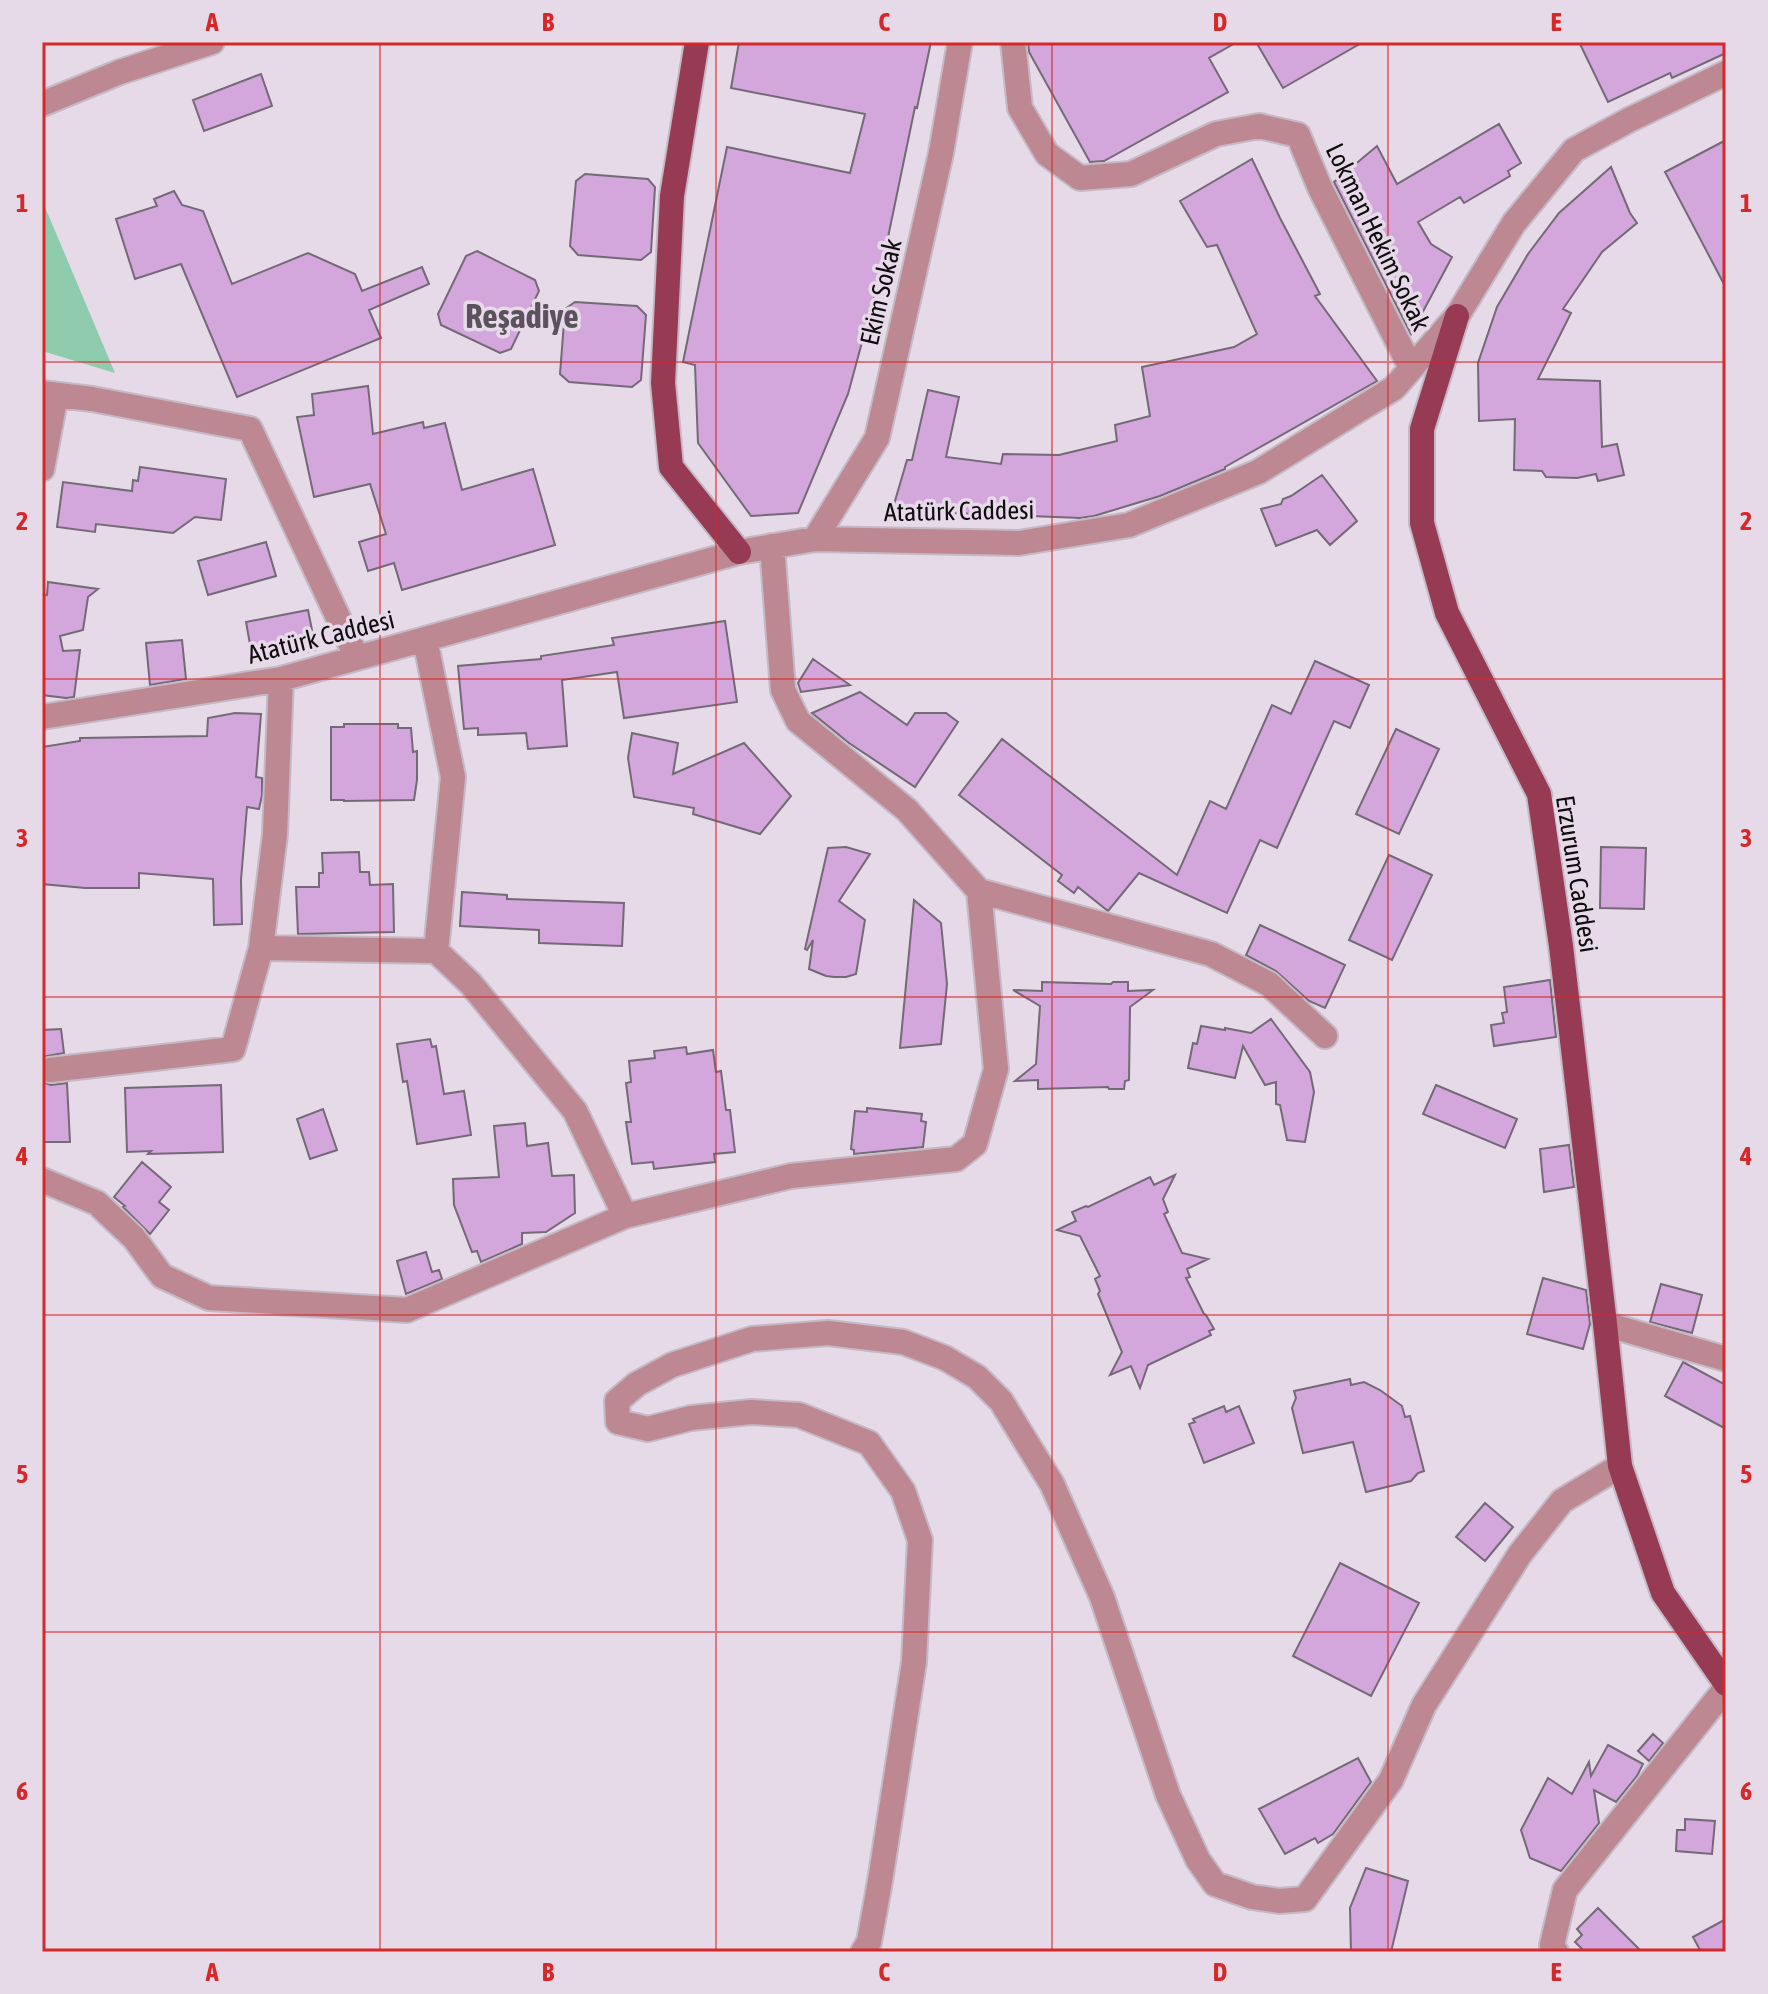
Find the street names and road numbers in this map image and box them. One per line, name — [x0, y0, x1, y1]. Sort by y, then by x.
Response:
street label: Lokman Hekim Sokak — [1320, 138, 1436, 336]
street label: Ekim Sokak — [854, 236, 908, 348]
street label: Atatürk Caddesi — [884, 495, 1034, 527]
street label: Atatürk Caddesi — [244, 604, 398, 670]
street label: Erzurum Caddesi — [1550, 793, 1604, 955]

